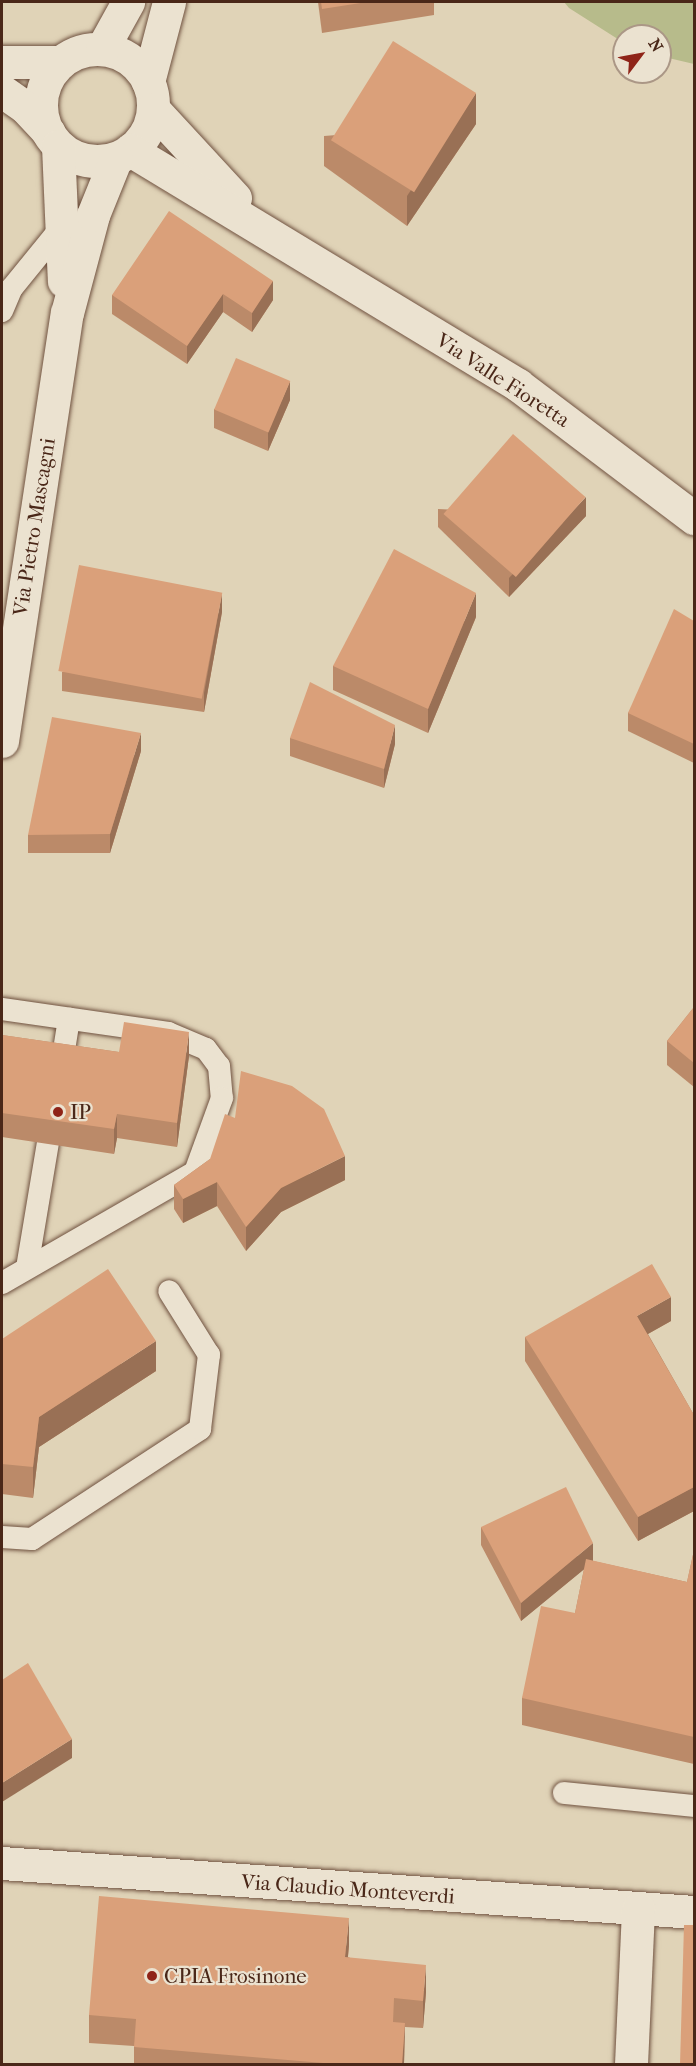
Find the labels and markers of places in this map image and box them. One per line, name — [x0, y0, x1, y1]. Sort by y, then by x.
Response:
place label: IP — [70, 1099, 91, 1125]
marker: IP — [51, 1105, 65, 1119]
place label: CPIA Frosinone — [164, 1963, 307, 1989]
marker: CPIA Frosinone — [145, 1969, 159, 1983]

